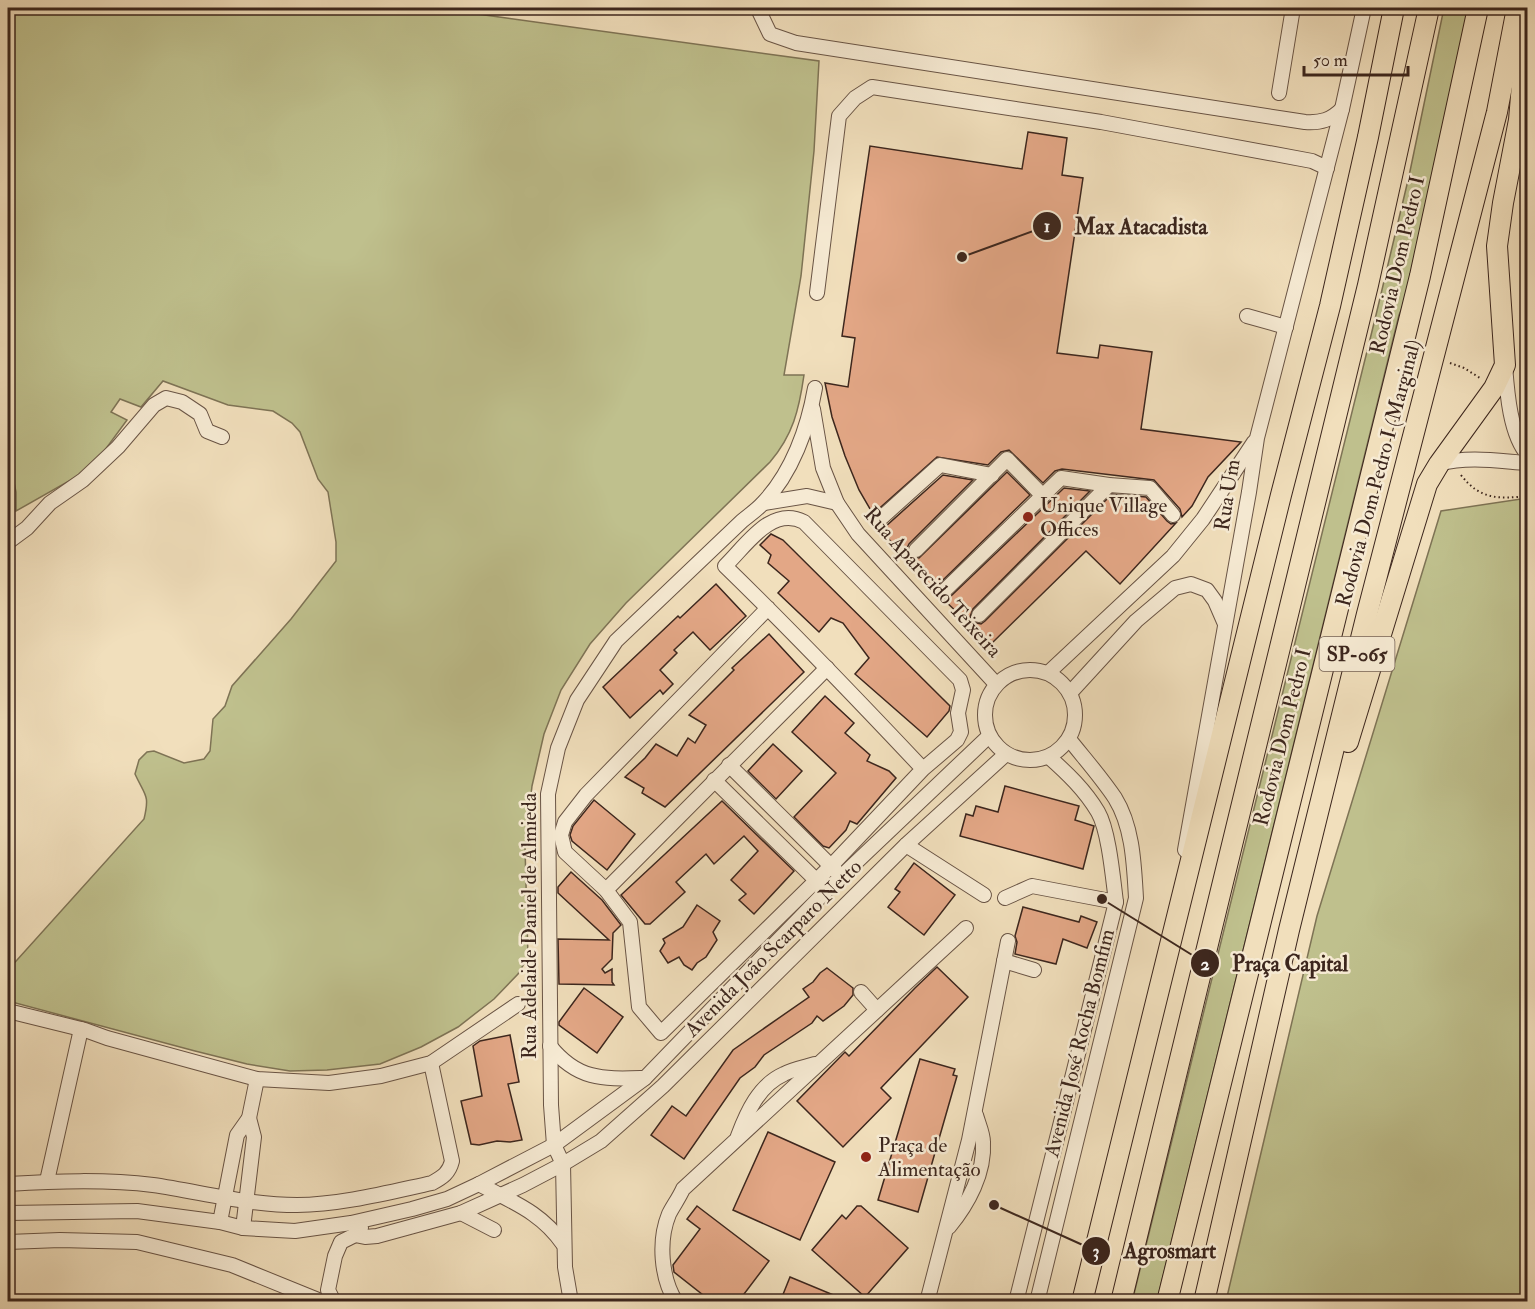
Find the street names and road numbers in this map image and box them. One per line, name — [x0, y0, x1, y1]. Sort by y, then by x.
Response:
street label: Rodovia Dom Pedro I — [1364, 173, 1431, 357]
street label: Rodovia Dom Pedro I (Marginal) — [1330, 337, 1427, 610]
street label: Rua Um — [1209, 457, 1246, 533]
street label: Rua Aparecido Teixeira — [858, 501, 1008, 664]
road number: SP-065 — [1320, 637, 1394, 671]
street label: Rodovia Dom Pedro I — [1247, 645, 1318, 829]
street label: Rua Adelaide Daniel de Almieda — [516, 792, 543, 1059]
street label: Avenida João Scarparo Netto — [678, 854, 868, 1044]
street label: Avenida José Rocha Bomfim — [1038, 926, 1121, 1161]

